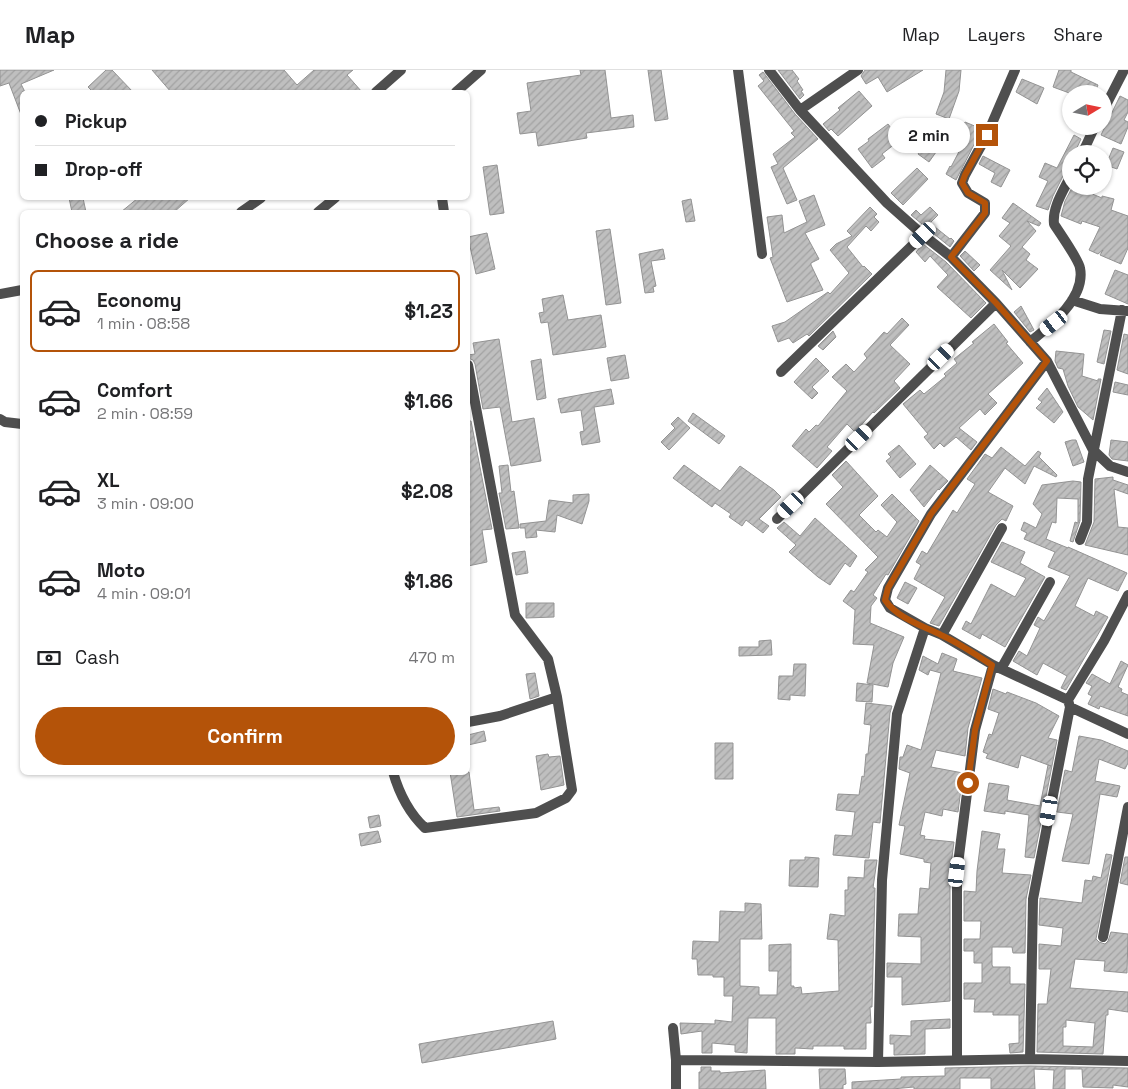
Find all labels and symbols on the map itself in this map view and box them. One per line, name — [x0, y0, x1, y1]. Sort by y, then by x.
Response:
north arrow — [1062, 85, 1112, 135]
callout: 2 min — [887, 118, 970, 152]
route end — [976, 124, 998, 146]
car — [906, 219, 939, 251]
car — [1037, 308, 1070, 338]
car — [925, 341, 956, 373]
car — [842, 422, 875, 454]
car — [774, 489, 807, 521]
route start — [957, 772, 979, 794]
car — [1039, 795, 1058, 827]
car — [947, 856, 966, 888]

